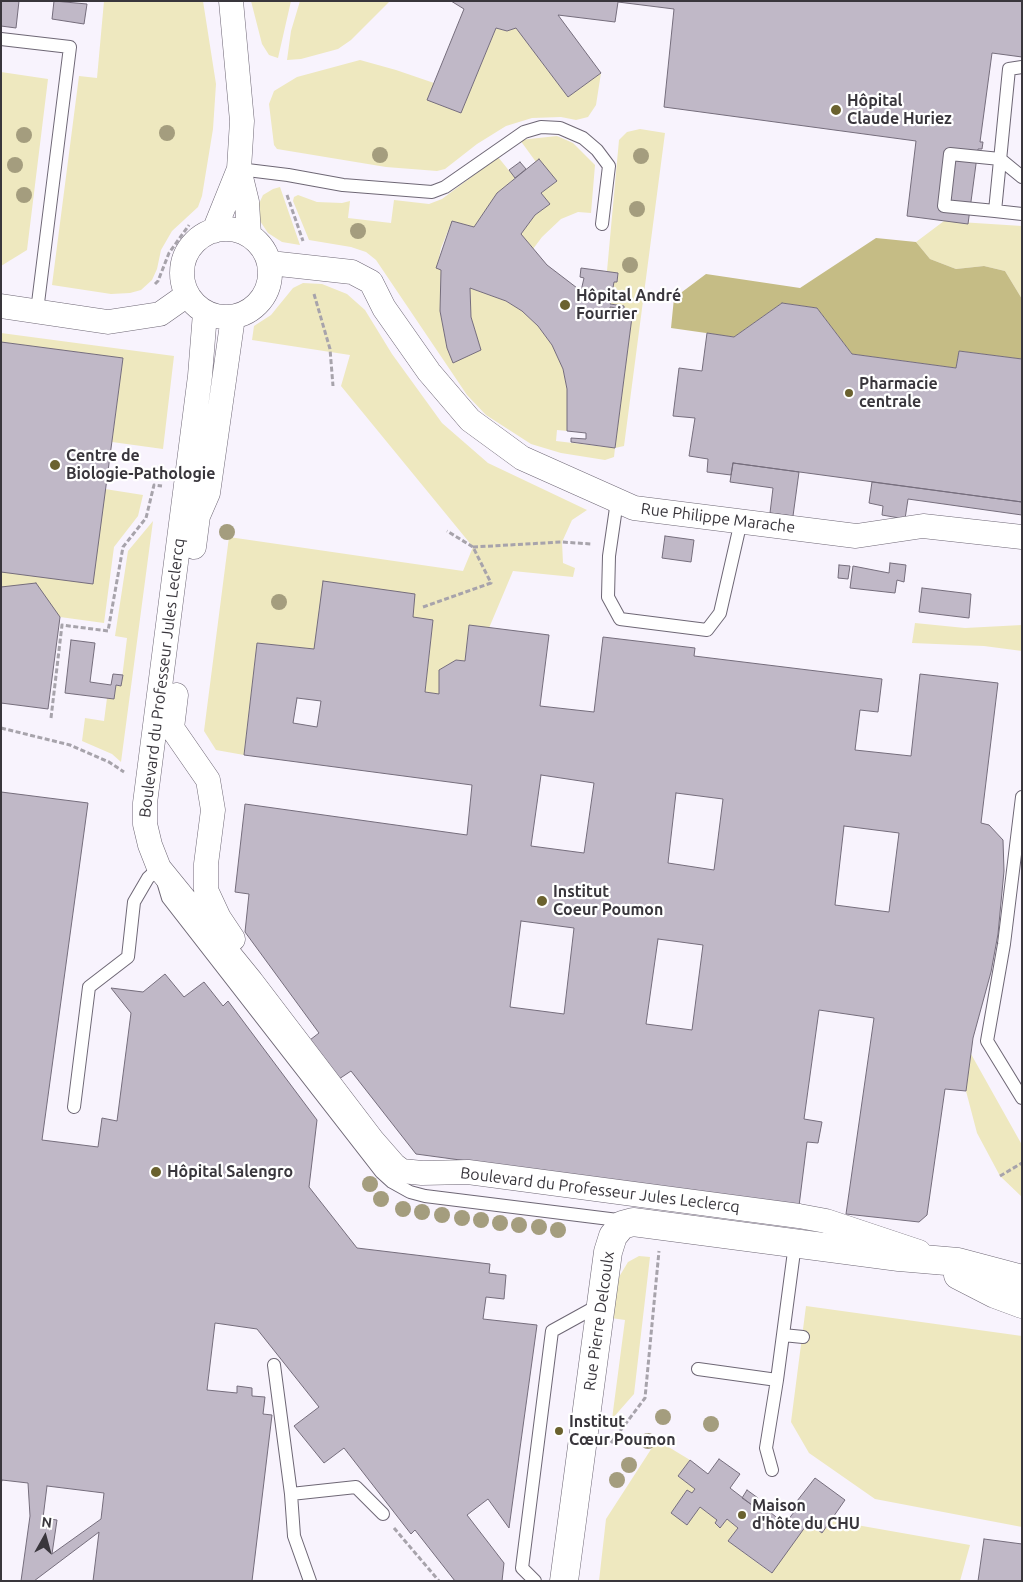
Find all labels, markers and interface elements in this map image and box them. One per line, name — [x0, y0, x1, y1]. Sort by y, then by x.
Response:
place label: Hôpital Claude Huriez — [847, 91, 952, 129]
marker: Hôpital Claude Huriez — [829, 103, 843, 117]
place label: Hôpital André Fourrier — [576, 286, 681, 324]
marker: Hôpital André Fourrier — [558, 298, 572, 312]
place label: Pharmacie centrale — [859, 374, 938, 412]
marker: Pharmacie centrale — [843, 387, 855, 399]
place label: Centre de Biologie-Pathologie — [66, 446, 215, 484]
marker: Centre de Biologie-Pathologie — [48, 458, 62, 472]
street label: Rue Philippe Marache — [640, 499, 796, 537]
street label: Boulevard du Professeur Jules Leclercq — [135, 537, 189, 819]
place label: Institut Coeur Poumon — [553, 882, 663, 920]
marker: Institut Coeur Poumon — [535, 894, 549, 908]
place label: Hôpital Salengro — [167, 1162, 293, 1182]
street label: Boulevard du Professeur Jules Leclercq — [459, 1163, 741, 1217]
marker: Hôpital Salengro — [149, 1165, 163, 1179]
street label: Rue Pierre Delcoulx — [580, 1250, 618, 1392]
place label: Institut Cœur Poumon — [569, 1412, 676, 1450]
marker: Institut Cœur Poumon — [553, 1425, 565, 1437]
place label: Maison d'hôte du CHU — [752, 1496, 860, 1534]
marker: Maison d'hôte du CHU — [736, 1509, 748, 1521]
north arrow — [20, 1512, 70, 1562]
text: N — [41, 1514, 53, 1531]

